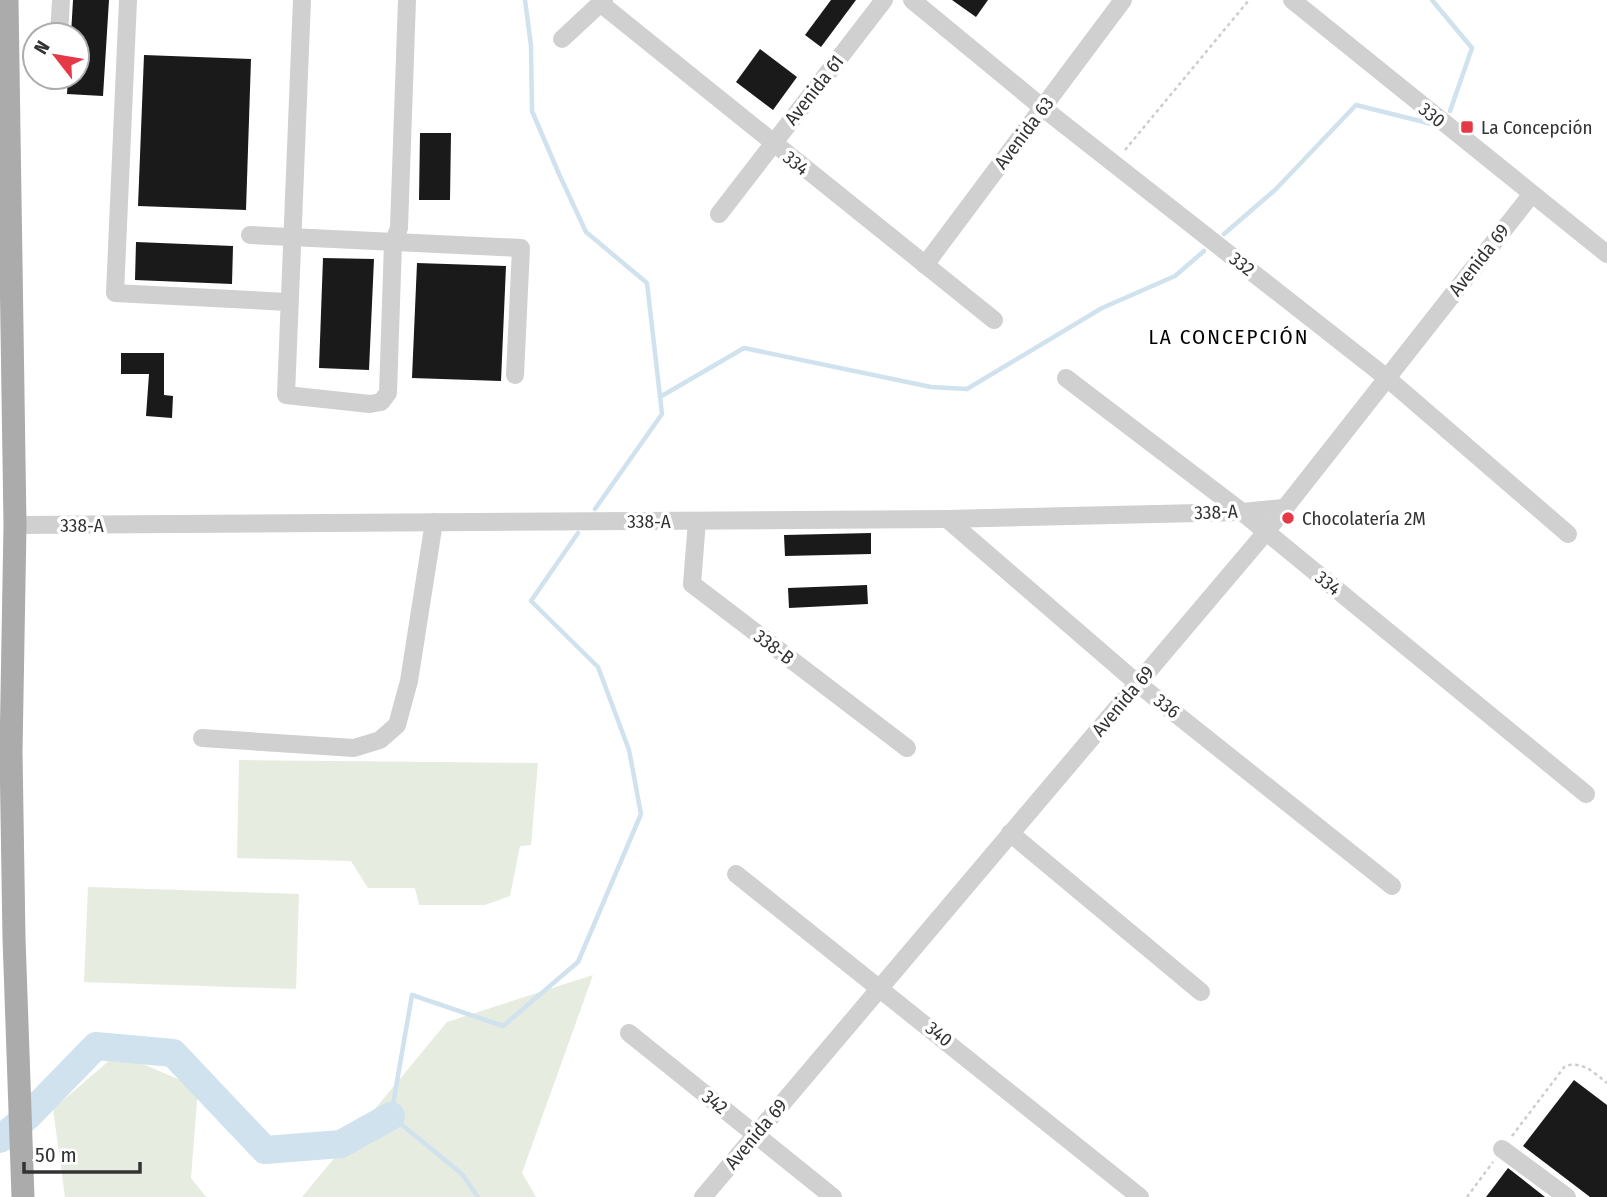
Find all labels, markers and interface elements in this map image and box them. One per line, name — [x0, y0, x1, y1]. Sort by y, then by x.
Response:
north arrow — [21, 21, 91, 91]
text: N — [29, 37, 55, 58]
street label: Avenida 61 — [780, 50, 848, 130]
street label: Avenida 63 — [989, 92, 1059, 174]
street label: 330 — [1414, 98, 1450, 132]
place label: La Concepción — [1481, 116, 1593, 139]
marker: La Concepción — [1459, 119, 1475, 135]
street label: 334 — [779, 146, 813, 180]
street label: Avenida 69 — [1444, 219, 1514, 301]
street label: 332 — [1225, 247, 1259, 281]
district label: LA CONCEPCIÓN — [1148, 324, 1310, 350]
street label: 338-A — [1194, 500, 1238, 524]
place label: Chocolatería 2M — [1302, 507, 1426, 530]
street label: 338-A — [627, 510, 671, 533]
marker: Chocolatería 2M — [1280, 510, 1296, 526]
street label: 338-A — [60, 514, 104, 537]
street label: 334 — [1311, 566, 1345, 600]
street label: 338-B — [749, 625, 799, 669]
street label: Avenida 69 — [1087, 661, 1159, 741]
street label: 336 — [1149, 689, 1185, 723]
street label: 340 — [921, 1016, 957, 1052]
street label: 342 — [698, 1085, 732, 1119]
street label: Avenida 69 — [720, 1094, 792, 1174]
scale bar — [24, 1130, 140, 1174]
text: 50 m — [35, 1142, 77, 1168]

